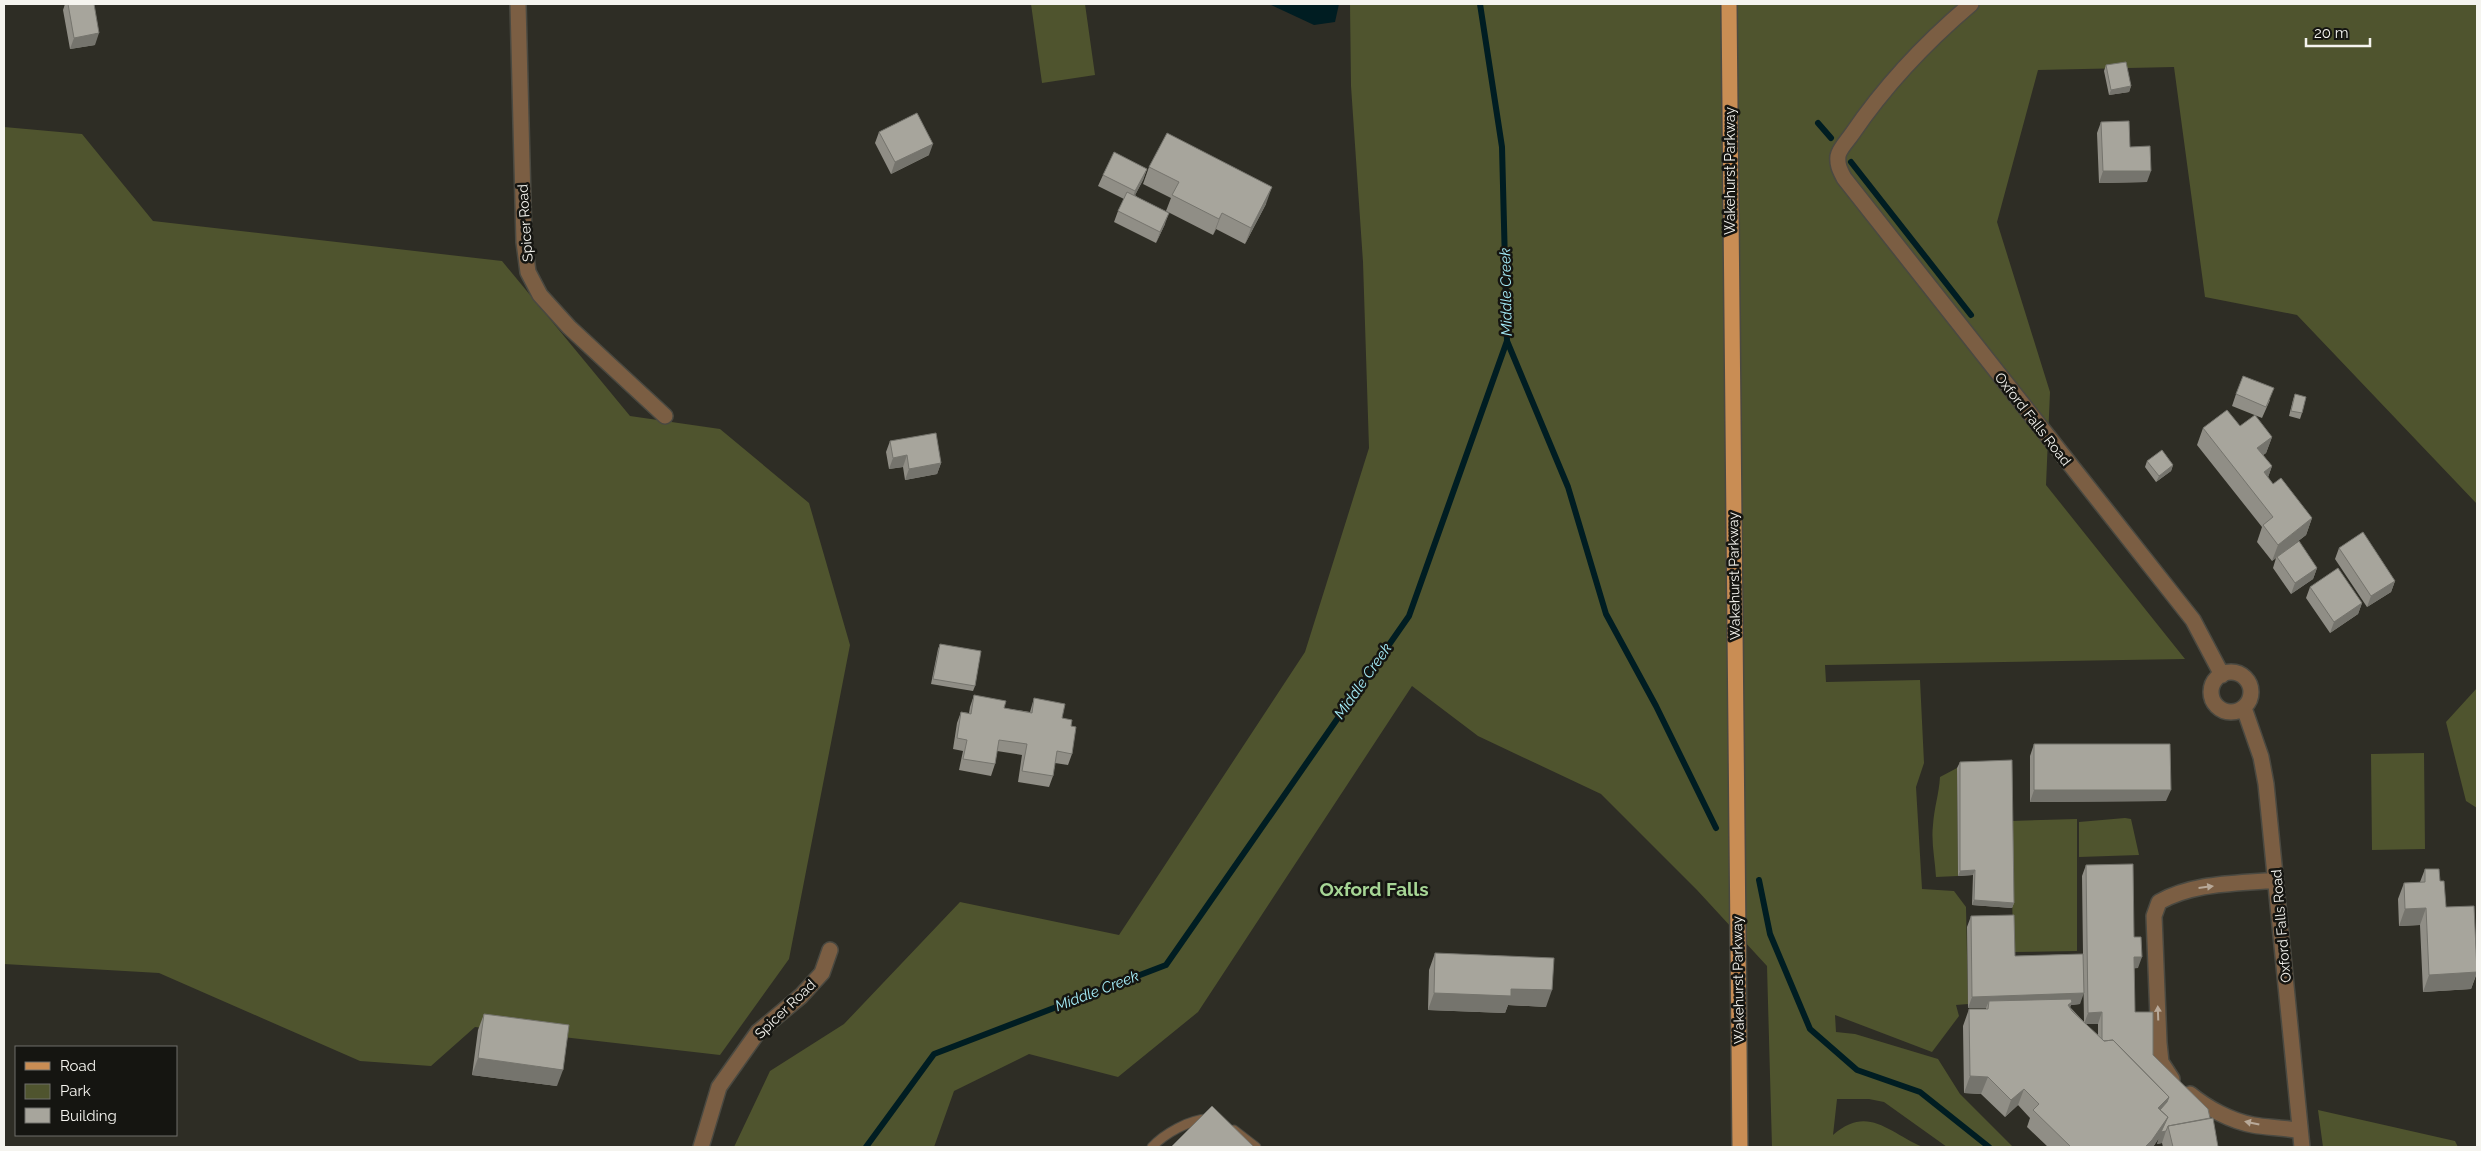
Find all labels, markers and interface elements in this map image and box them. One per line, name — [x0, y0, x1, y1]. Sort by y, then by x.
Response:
scale bar — [2306, 15, 2370, 47]
text: 20 m — [2314, 24, 2349, 42]
street label: Wakehurst Parkway — [1722, 107, 1738, 235]
street label: Spicer Road — [514, 184, 536, 262]
water label: Middle Creek — [1496, 248, 1516, 336]
street label: Oxford Falls Road — [1992, 369, 2074, 469]
street label: Wakehurst Parkway — [1725, 511, 1743, 640]
water label: Middle Creek — [1330, 640, 1396, 722]
street label: Oxford Falls Road — [2268, 869, 2294, 983]
district label: Oxford Falls — [1319, 878, 1429, 900]
one-way arrow — [2198, 883, 2214, 891]
street label: Wakehurst Parkway — [1729, 915, 1747, 1044]
water label: Middle Creek — [1053, 967, 1141, 1015]
street label: Spicer Road — [751, 976, 819, 1042]
one-way arrow — [2153, 1005, 2161, 1021]
legend — [15, 1046, 178, 1136]
text: Road — [60, 1057, 96, 1075]
text: Park — [60, 1082, 91, 1100]
text: Building — [60, 1107, 117, 1125]
one-way arrow — [2245, 1119, 2260, 1127]

